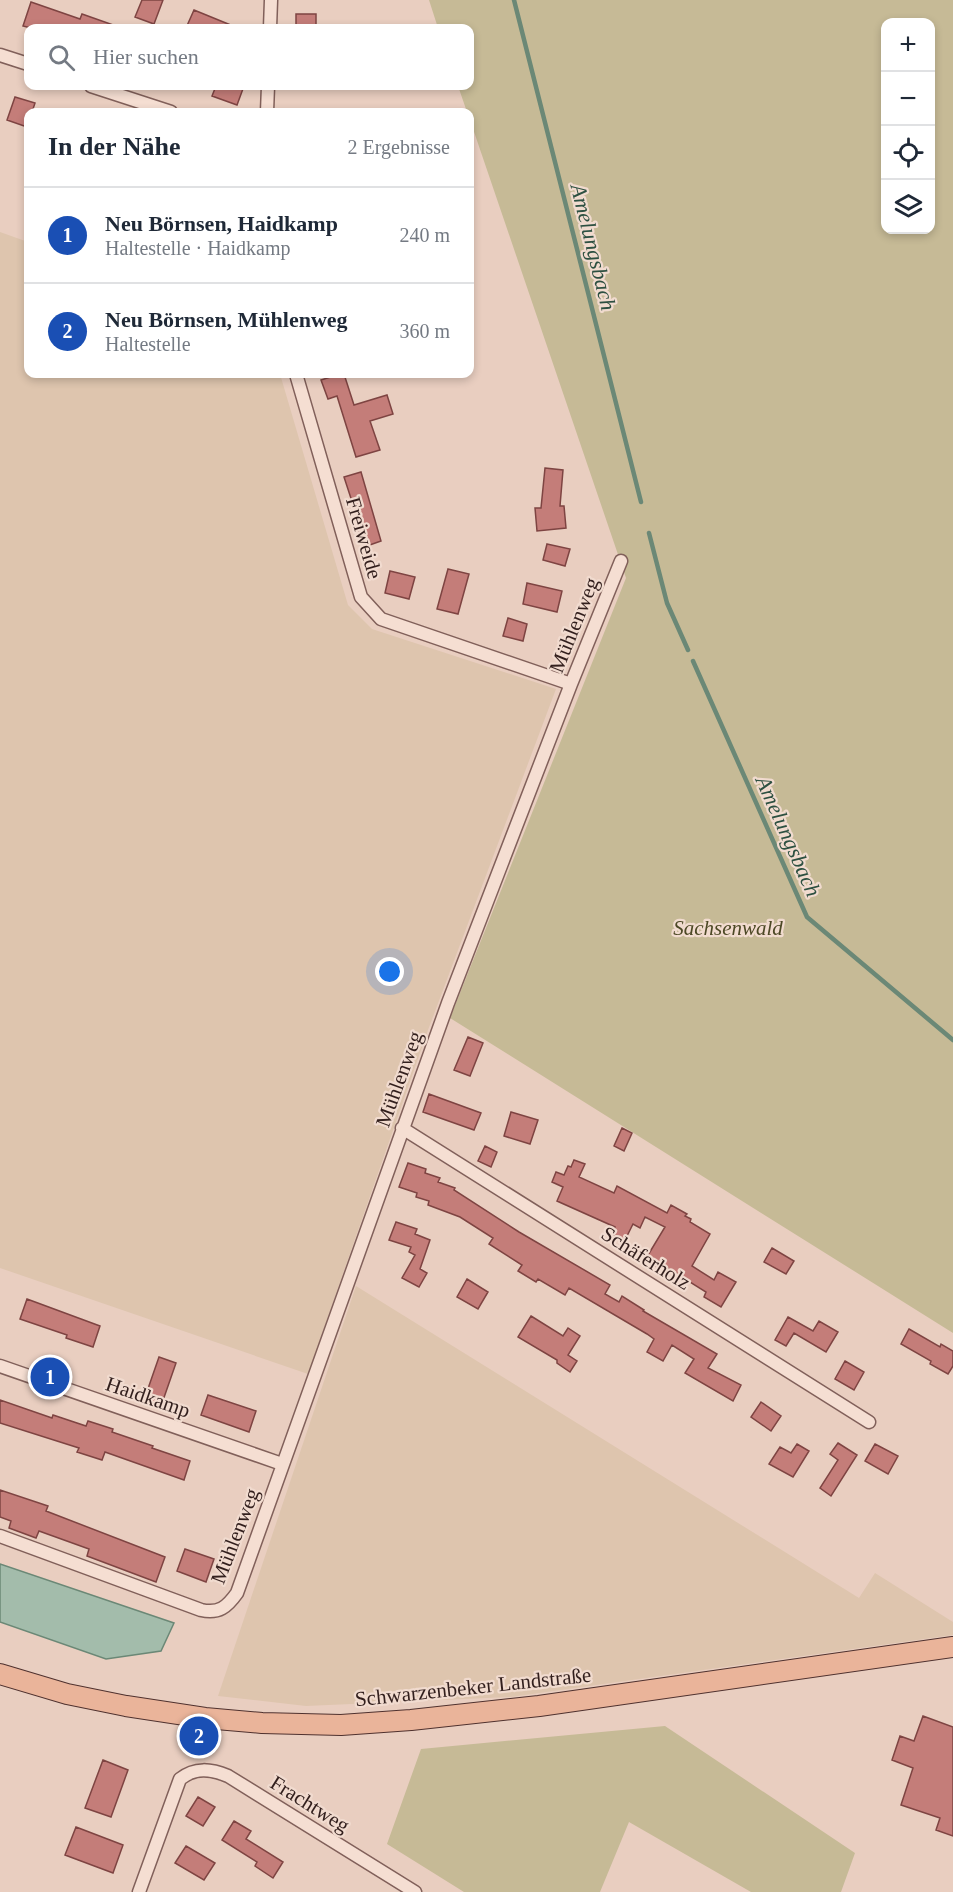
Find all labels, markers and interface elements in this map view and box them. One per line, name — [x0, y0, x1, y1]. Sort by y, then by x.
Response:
map controls — [881, 18, 935, 234]
button: + — [881, 18, 935, 72]
search box — [24, 24, 474, 90]
icon: search — [45, 41, 78, 74]
text: Hier suchen — [93, 44, 199, 69]
button: − — [881, 72, 935, 126]
button: locate — [881, 126, 935, 180]
text: In der Nähe — [48, 132, 180, 161]
text: 2 Ergebnisse — [348, 136, 450, 158]
water label: Amelungsbach — [565, 179, 621, 313]
button: layers — [881, 180, 935, 234]
text: Neu Börnsen, Haidkamp — [105, 211, 338, 236]
text: 1 — [63, 224, 73, 246]
text: 240 m — [399, 224, 450, 246]
text: Haltestelle · Haidkamp — [105, 237, 291, 259]
text: Neu Börnsen, Mühlenweg — [105, 307, 348, 332]
text: 2 — [63, 320, 73, 342]
text: 360 m — [399, 320, 450, 342]
text: Haltestelle — [105, 333, 191, 355]
street label: Freiweide — [341, 494, 387, 582]
street label: Mühlenweg — [544, 574, 604, 676]
water label: Amelungsbach — [750, 770, 826, 900]
park label: Sachsenwald — [673, 916, 783, 940]
your location — [375, 957, 404, 986]
street label: Mühlenweg — [371, 1027, 428, 1130]
street label: Schäferholz — [597, 1221, 695, 1295]
pin: 1 — [31, 1354, 70, 1400]
street label: Haidkamp — [103, 1371, 193, 1423]
street label: Mühlenweg — [206, 1484, 264, 1587]
street label: Schwarzenbeker Landstraße — [354, 1663, 592, 1711]
pin: 2 — [180, 1714, 218, 1758]
street label: Frachtweg — [266, 1770, 354, 1838]

